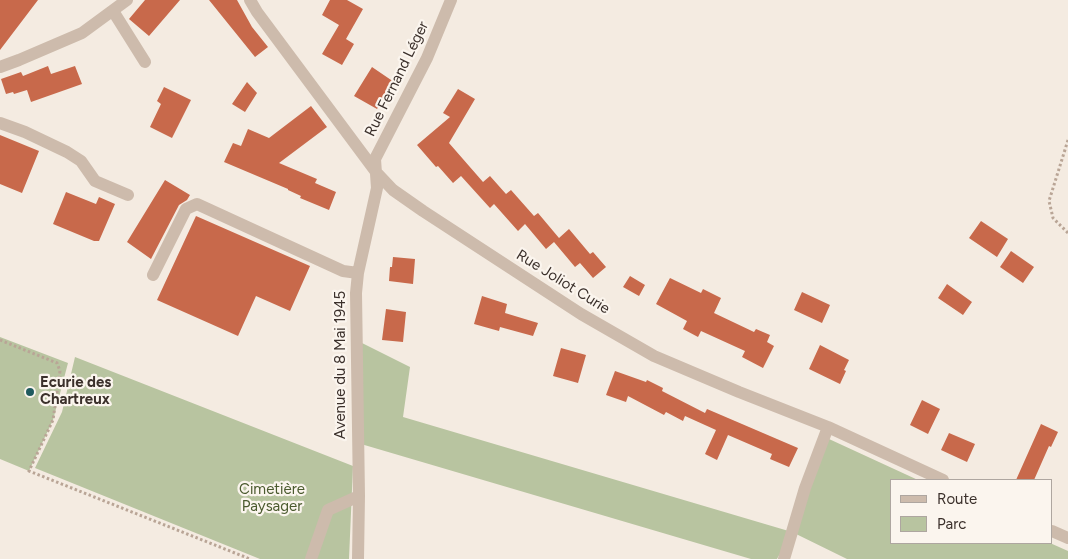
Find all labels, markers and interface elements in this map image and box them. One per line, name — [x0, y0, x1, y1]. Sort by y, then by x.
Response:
street label: Rue Fernand Léger — [361, 18, 433, 140]
street label: Rue Joliot Curie — [513, 246, 613, 318]
street label: Avenue du 8 Mai 1945 — [332, 291, 350, 439]
place label: Ecurie des Chartreux — [40, 374, 111, 409]
marker: Ecurie des Chartreux — [24, 386, 36, 398]
legend — [890, 479, 1053, 544]
park label: Cimetière Paysager — [239, 481, 305, 516]
text: Route — [937, 490, 977, 508]
text: Parc — [937, 515, 966, 533]

